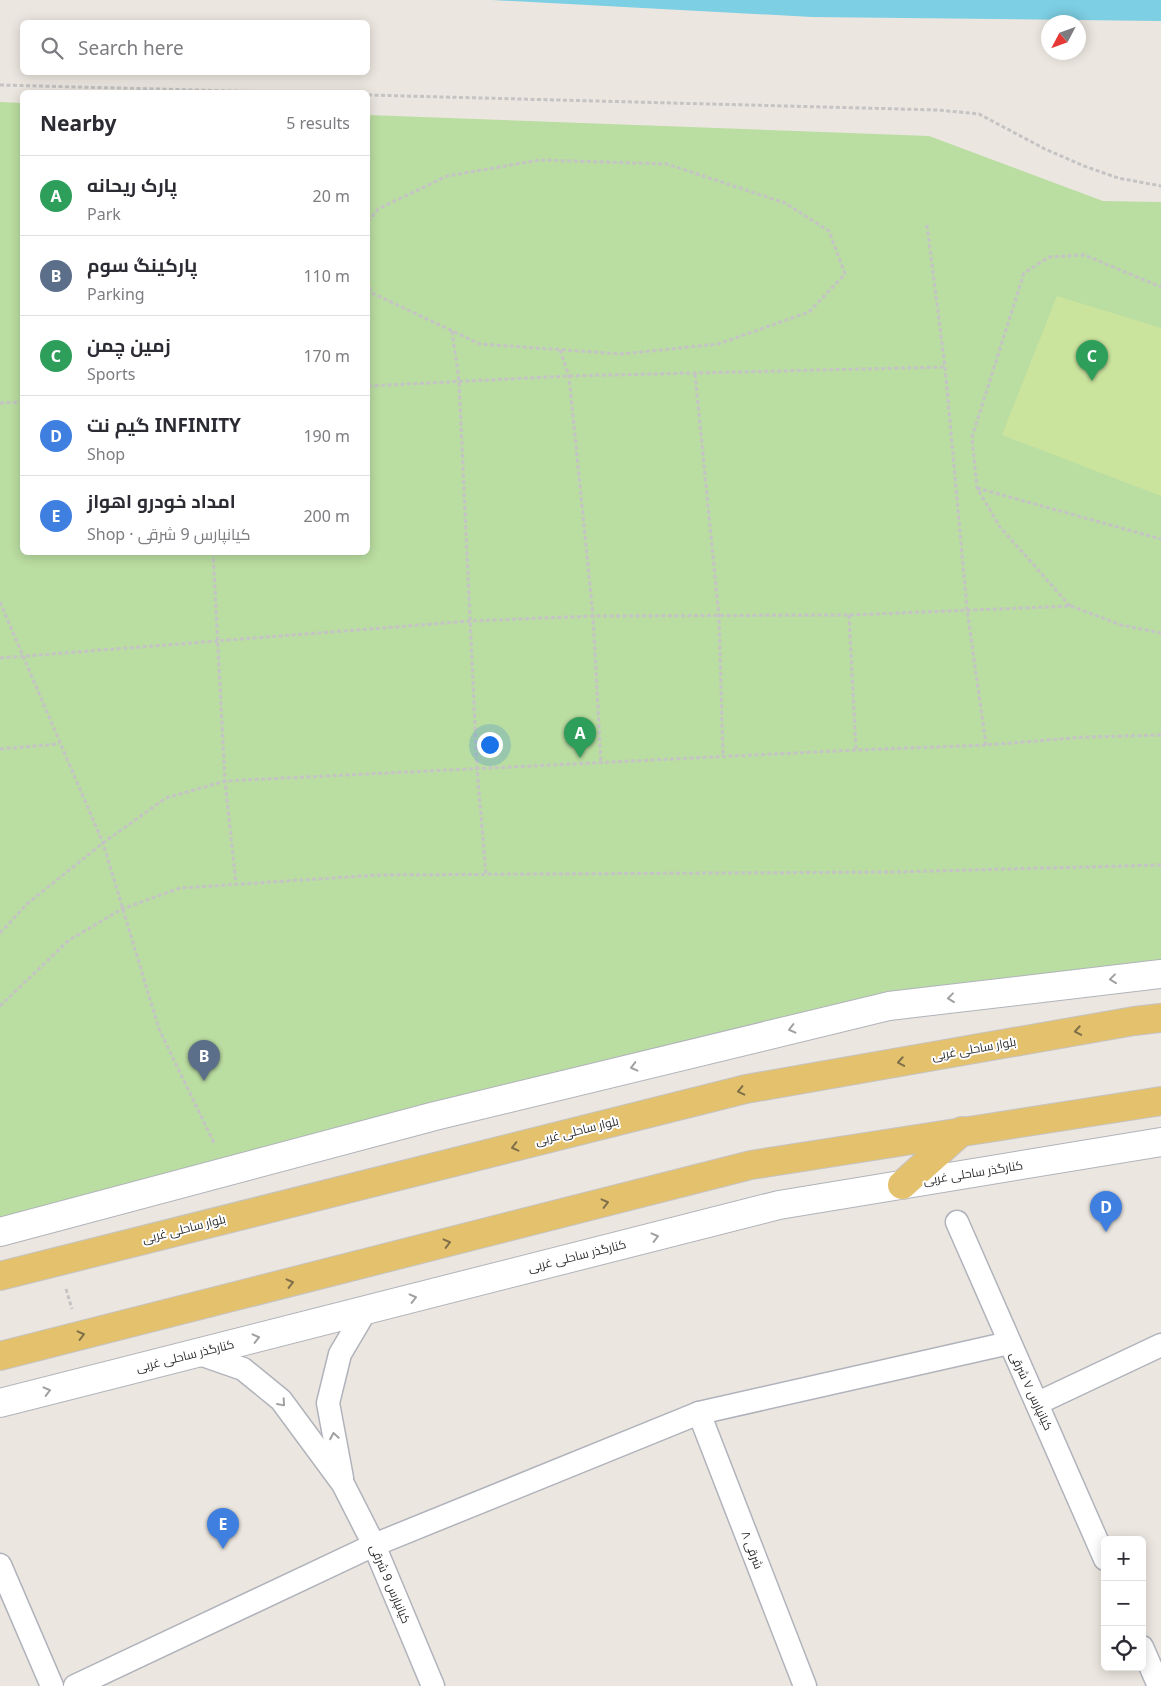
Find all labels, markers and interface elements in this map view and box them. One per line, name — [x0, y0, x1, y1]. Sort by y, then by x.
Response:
north arrow — [1041, 15, 1086, 60]
search box — [20, 20, 370, 75]
icon: search — [38, 34, 66, 62]
text: Search here — [78, 35, 184, 61]
text: Nearby — [40, 109, 116, 137]
text: 5 results — [286, 112, 350, 134]
text: پارک ریحانه — [87, 172, 177, 198]
text: A — [50, 185, 62, 207]
text: 20 m — [313, 185, 350, 207]
text: Park — [87, 203, 121, 225]
text: پارکینگ سوم — [87, 252, 197, 278]
text: B — [51, 265, 61, 287]
text: 110 m — [303, 265, 350, 287]
text: Parking — [87, 283, 145, 305]
text: زمین چمن — [87, 332, 171, 358]
pin: C — [1076, 340, 1108, 381]
text: C — [51, 345, 61, 367]
text: 170 m — [303, 345, 350, 367]
text: Sports — [87, 363, 135, 385]
text: گیم نت INFINITY — [87, 412, 241, 438]
text: D — [50, 425, 62, 447]
text: 190 m — [303, 425, 350, 447]
text: Shop — [87, 443, 125, 465]
text: امداد خودرو اهواز — [87, 488, 236, 514]
text: E — [52, 505, 60, 527]
text: 200 m — [303, 505, 350, 527]
text: Shop · کیانپارس 9 شرقی — [87, 523, 250, 545]
pin: A — [564, 717, 596, 758]
your location — [477, 732, 503, 758]
one-way arrow — [1108, 973, 1116, 984]
one-way arrow — [947, 992, 955, 1003]
one-way arrow — [787, 1023, 796, 1034]
one-way arrow — [1074, 1025, 1083, 1035]
street label: بلوار ساحلی غربی — [930, 1033, 1017, 1064]
pin: B — [188, 1040, 220, 1081]
one-way arrow — [897, 1056, 905, 1066]
one-way arrow — [631, 1062, 639, 1072]
one-way arrow — [737, 1085, 746, 1096]
street label: بلوار ساحلی غربی — [533, 1112, 620, 1149]
one-way arrow — [511, 1141, 520, 1152]
street label: کنارگذر ساحلی غربی — [922, 1156, 1024, 1189]
pin: D — [1090, 1191, 1122, 1232]
one-way arrow — [600, 1198, 609, 1209]
street label: بلوار ساحلی غربی — [140, 1210, 227, 1247]
one-way arrow — [651, 1232, 659, 1242]
street label: کنارگذر ساحلی غربی — [526, 1235, 628, 1276]
one-way arrow — [443, 1238, 452, 1249]
one-way arrow — [285, 1278, 294, 1289]
one-way arrow — [409, 1293, 418, 1304]
one-way arrow — [77, 1331, 85, 1341]
one-way arrow — [251, 1333, 260, 1344]
street label: کنارگذر ساحلی غربی — [134, 1335, 236, 1376]
street label: کیانپارس ۷ شرقی — [1006, 1349, 1057, 1433]
one-way arrow — [43, 1386, 52, 1397]
one-way arrow — [277, 1398, 286, 1407]
one-way arrow — [329, 1432, 340, 1441]
pin: E — [207, 1508, 239, 1549]
street label: ۸ شرقی — [737, 1528, 767, 1571]
map controls — [1101, 1536, 1146, 1671]
button: + — [1101, 1536, 1146, 1581]
street label: کیانپارس 9 شرقی — [366, 1542, 415, 1626]
button: − — [1101, 1581, 1146, 1626]
button: locate — [1101, 1626, 1146, 1671]

